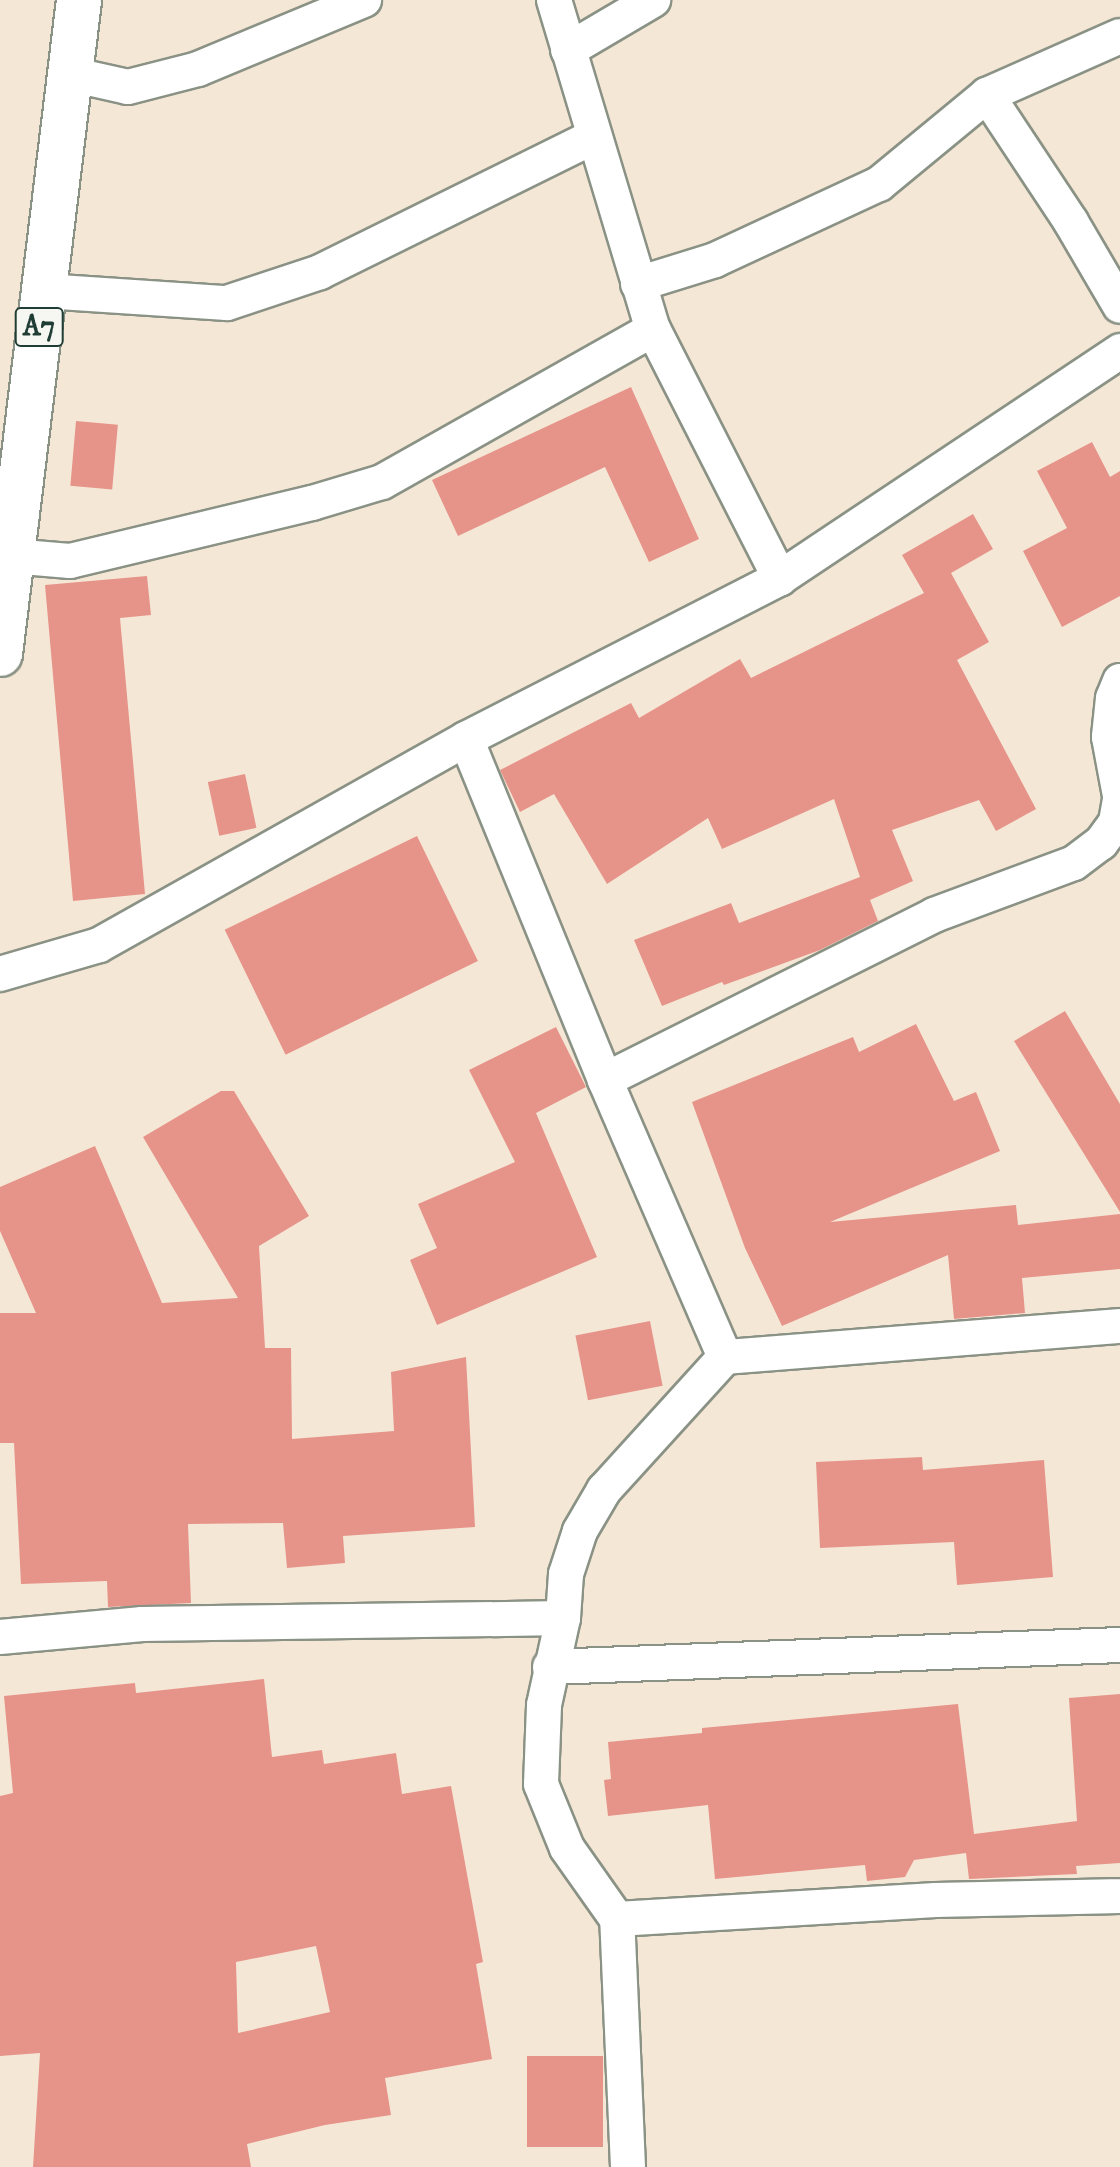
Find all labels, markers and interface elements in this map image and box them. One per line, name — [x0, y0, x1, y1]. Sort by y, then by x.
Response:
road number: A7 — [13, 303, 65, 351]

